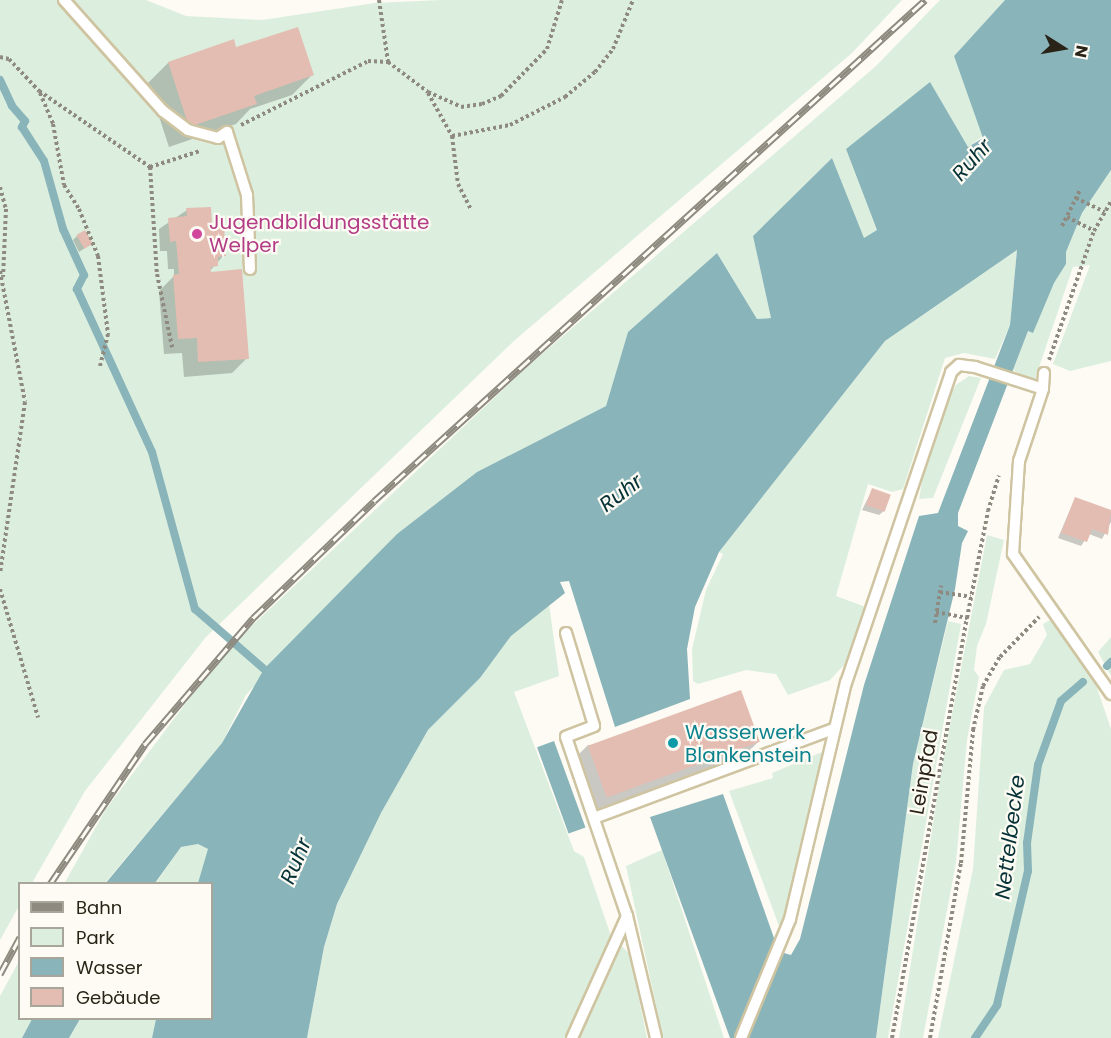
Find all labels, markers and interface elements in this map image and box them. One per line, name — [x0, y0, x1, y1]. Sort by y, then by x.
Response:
north arrow — [1033, 18, 1093, 78]
text: N — [1069, 43, 1094, 60]
water label: Ruhr — [947, 134, 997, 186]
place label: Jugendbildungsstätte Welper — [209, 210, 429, 257]
marker: Jugendbildungsstätte Welper — [190, 227, 204, 241]
water label: Ruhr — [594, 469, 648, 517]
place label: Wasserwerk Blankenstein — [685, 720, 812, 767]
street label: Leinpfad — [905, 728, 943, 816]
marker: Wasserwerk Blankenstein — [666, 736, 680, 750]
water label: Nettelbecke — [990, 773, 1030, 901]
water label: Ruhr — [275, 834, 317, 888]
legend — [18, 882, 213, 1020]
text: Bahn — [76, 895, 122, 920]
text: Park — [76, 925, 115, 950]
text: Wasser — [76, 955, 142, 980]
text: Gebäude — [76, 985, 160, 1010]

